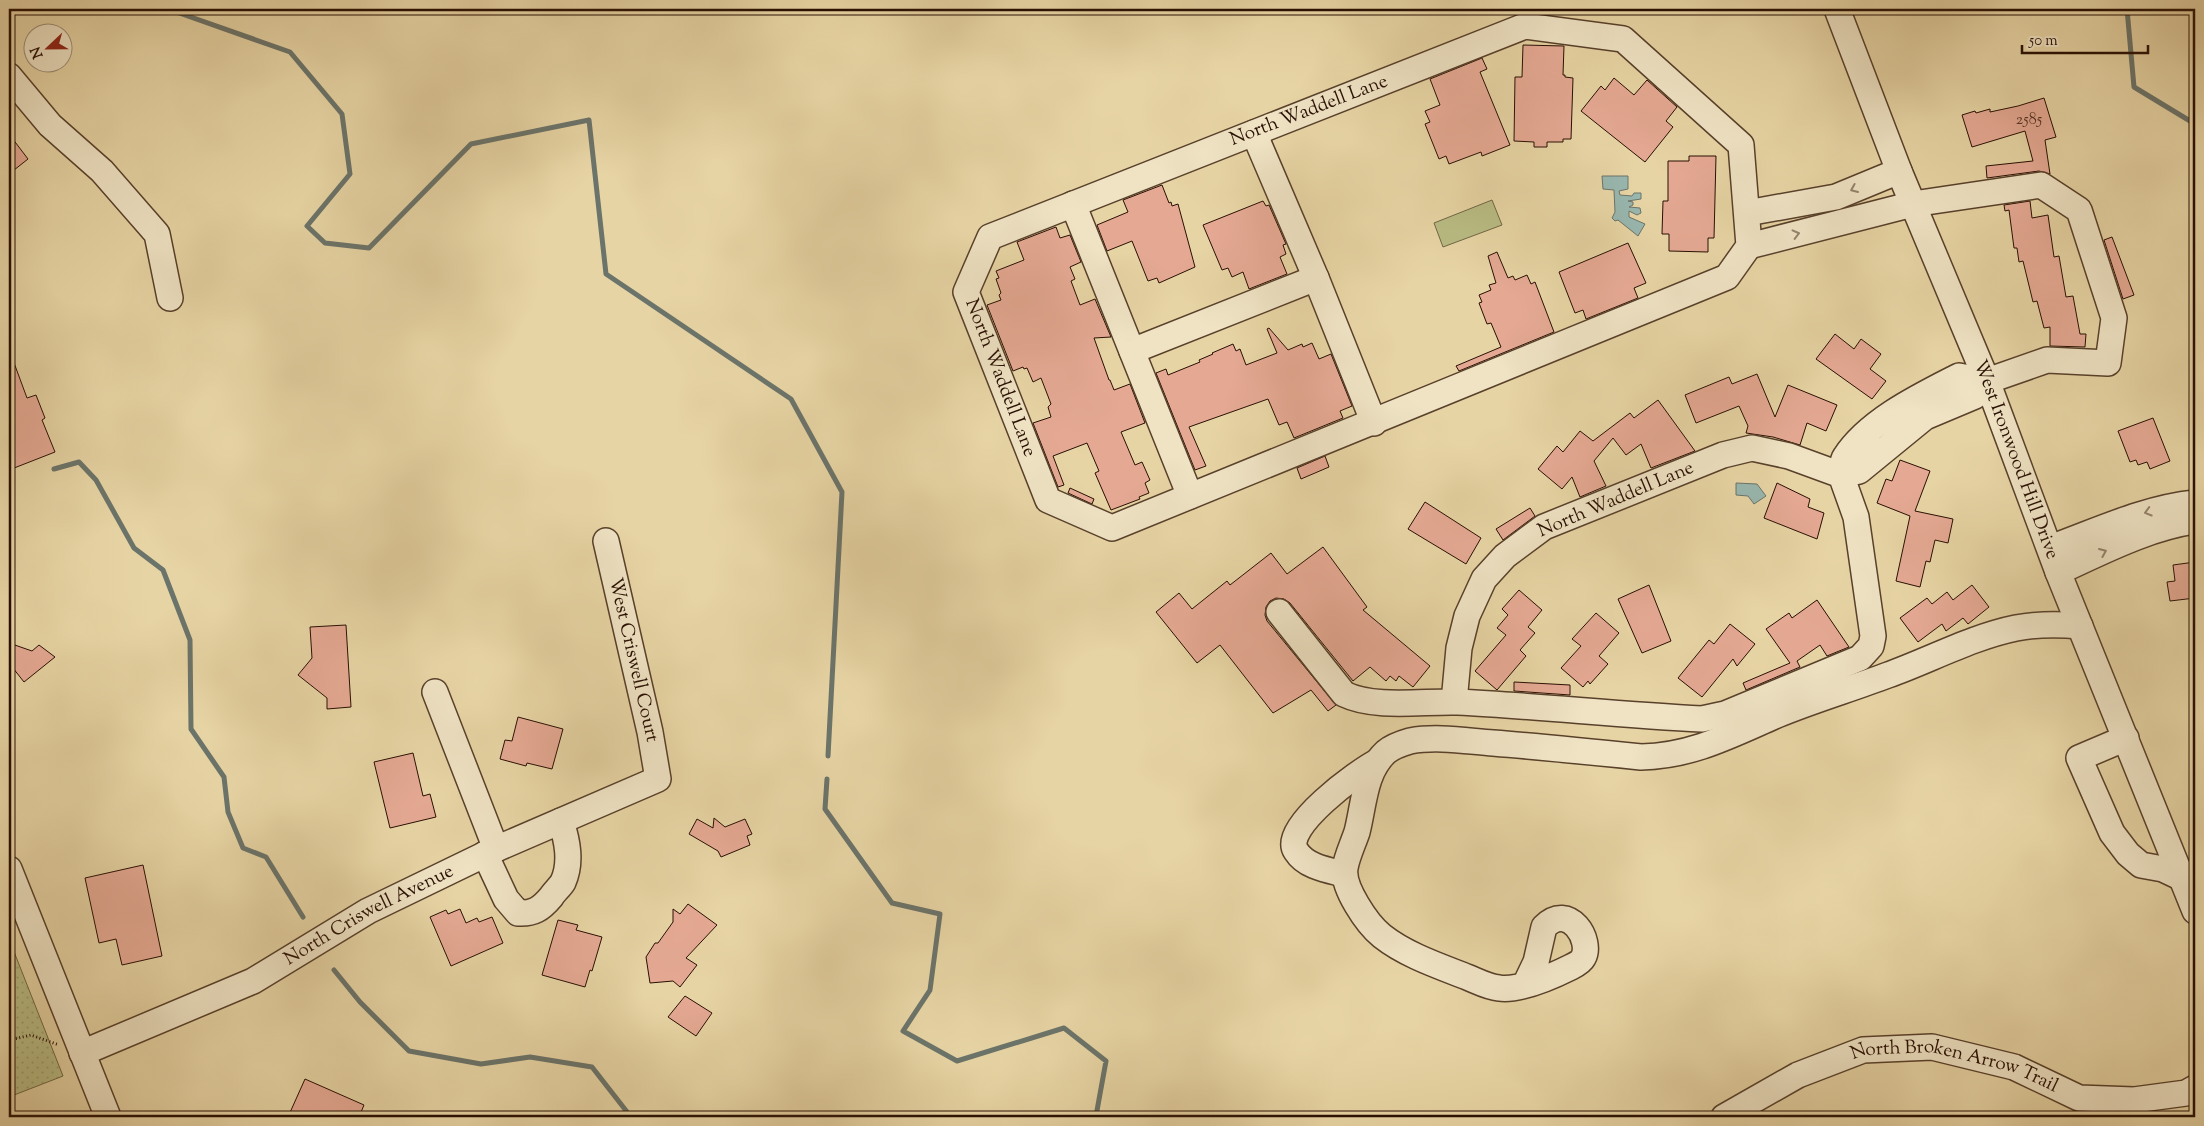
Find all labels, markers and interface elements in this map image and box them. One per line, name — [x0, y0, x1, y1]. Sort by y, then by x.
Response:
north arrow — [22, 22, 72, 72]
scale bar — [2022, 22, 2148, 54]
text: 50 m — [2028, 31, 2058, 52]
text: N — [26, 43, 49, 61]
street label: North Waddell Lane — [1226, 68, 1392, 154]
house number: 2585 — [2016, 109, 2043, 132]
one-way arrow — [1850, 183, 1859, 194]
one-way arrow — [1792, 229, 1801, 240]
street label: North Waddell Lane — [957, 295, 1043, 461]
street label: West Ironwood Hill Drive — [1966, 356, 2066, 563]
street label: North Waddell Lane — [1534, 455, 1698, 545]
one-way arrow — [2144, 507, 2152, 517]
one-way arrow — [2098, 548, 2107, 559]
street label: West Criswell Court — [601, 575, 665, 745]
street label: North Criswell Avenue — [279, 858, 458, 973]
street label: North Broken Arrow Trail — [1846, 1033, 2063, 1100]

